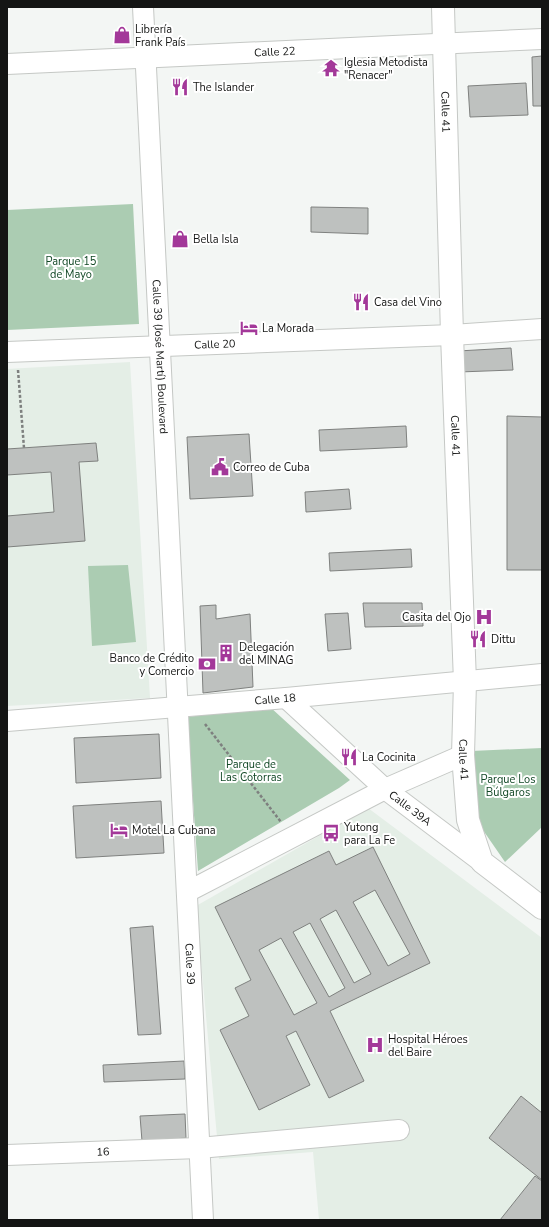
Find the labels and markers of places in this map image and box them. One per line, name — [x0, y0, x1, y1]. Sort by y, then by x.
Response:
place label: Librería Frank País — [135, 22, 186, 50]
shop icon: Librería Frank País — [112, 25, 132, 45]
place label: Iglesia Metodista "Renacer" — [344, 55, 428, 83]
temple icon: Iglesia Metodista "Renacer" — [321, 58, 341, 78]
restaurant icon: The Islander — [170, 77, 190, 97]
place label: The Islander — [193, 80, 254, 95]
shop icon: Bella Isla — [170, 229, 190, 249]
place label: Bella Isla — [193, 232, 239, 247]
restaurant icon: Casa del Vino — [351, 292, 371, 312]
place label: Casa del Vino — [374, 295, 442, 310]
hotel icon: La Morada — [239, 318, 259, 338]
place label: La Morada — [262, 321, 314, 336]
public building icon: Correo de Cuba — [210, 457, 230, 477]
place label: Correo de Cuba — [233, 460, 310, 475]
hospital icon: Casita del Ojo — [474, 607, 494, 627]
place label: Casita del Ojo — [402, 610, 471, 625]
restaurant icon: Dittu — [468, 629, 488, 649]
place label: Dittu — [491, 632, 515, 647]
place label: Delegación del MINAG — [239, 640, 294, 668]
building icon: Delegación del MINAG — [216, 643, 236, 663]
place label: Banco de Crédito y Comercio — [109, 651, 194, 679]
bank icon: Banco de Crédito y Comercio — [197, 654, 217, 674]
restaurant icon: La Cocinita — [339, 747, 359, 767]
place label: La Cocinita — [362, 750, 416, 765]
hotel icon: Motel La Cubana — [109, 820, 129, 840]
place label: Yutong para La Fe — [343, 820, 395, 848]
place label: Motel La Cubana — [132, 823, 216, 838]
bus stop icon: Yutong para La Fe — [321, 823, 341, 843]
place label: Hospital Héroes del Baire — [388, 1032, 468, 1060]
hospital icon: Hospital Héroes del Baire — [365, 1035, 385, 1055]

